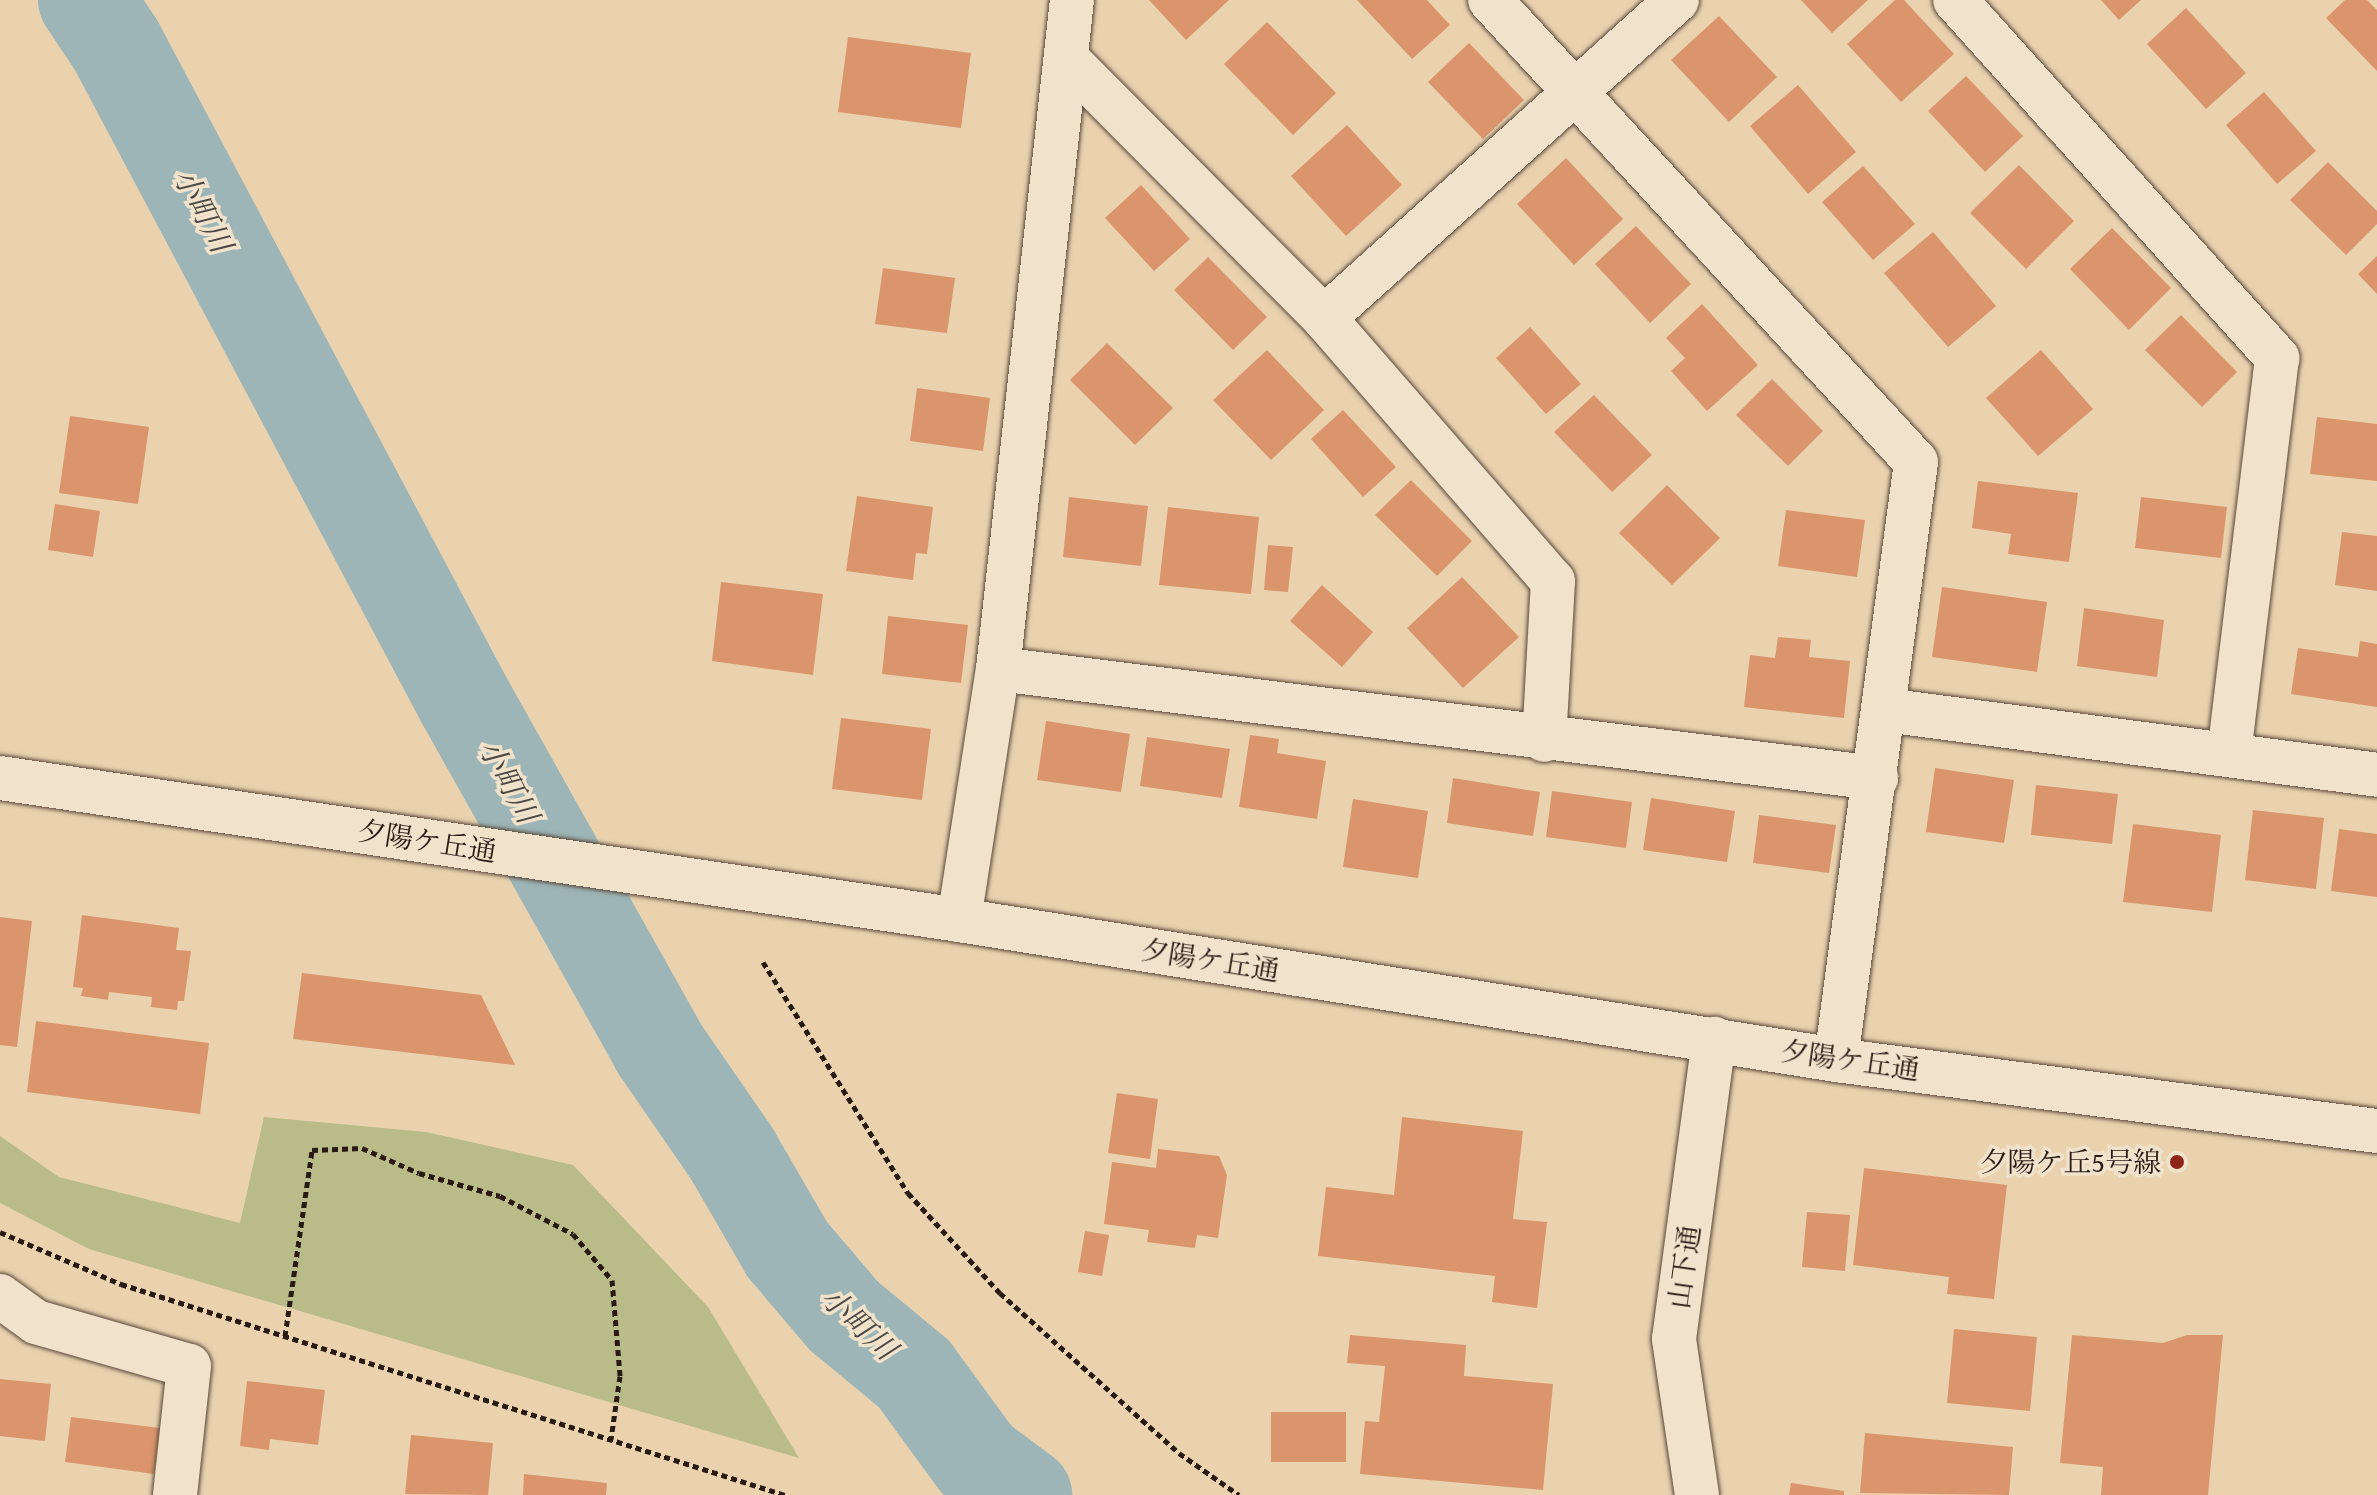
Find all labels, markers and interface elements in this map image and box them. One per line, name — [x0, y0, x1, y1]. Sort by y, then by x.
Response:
water label: 小町川 — [166, 162, 240, 258]
water label: 小町川 — [471, 733, 547, 829]
street label: 夕陽ケ丘通 — [355, 813, 499, 869]
street label: 夕陽ケ丘通 — [1138, 932, 1282, 988]
street label: 夕陽ケ丘通 — [1778, 1034, 1922, 1086]
place label: 夕陽ケ丘5号線 — [1980, 1145, 2161, 1179]
marker: 夕陽ケ丘5号線 — [2168, 1153, 2186, 1171]
street label: 山下通 — [1662, 1223, 1706, 1311]
water label: 小町川 — [814, 1279, 904, 1367]

